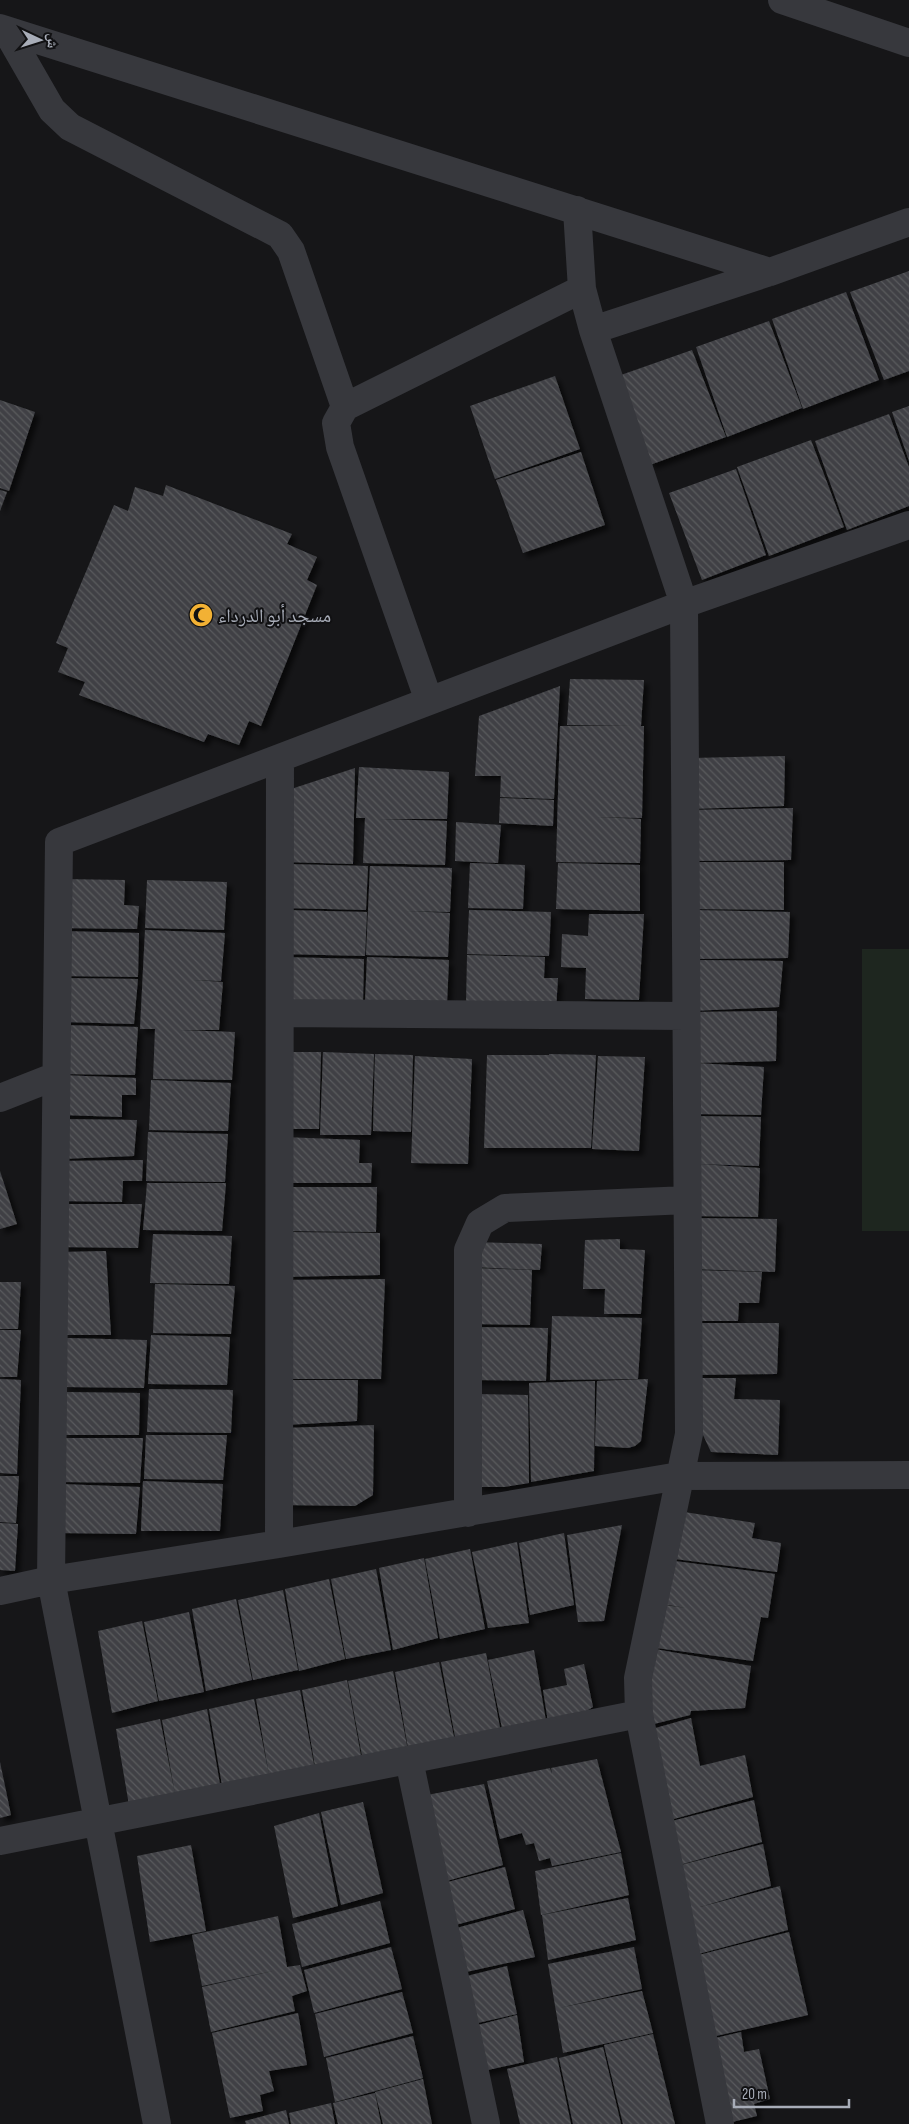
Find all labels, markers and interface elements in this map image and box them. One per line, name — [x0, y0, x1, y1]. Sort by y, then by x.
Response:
north arrow — [15, 15, 65, 65]
text: ش — [43, 33, 61, 49]
mosque icon: مسجد أبو الدرداء — [188, 602, 214, 628]
place label: مسجد أبو الدرداء — [218, 604, 331, 628]
scale bar — [734, 2076, 849, 2108]
text: 20 m — [742, 2085, 767, 2104]

